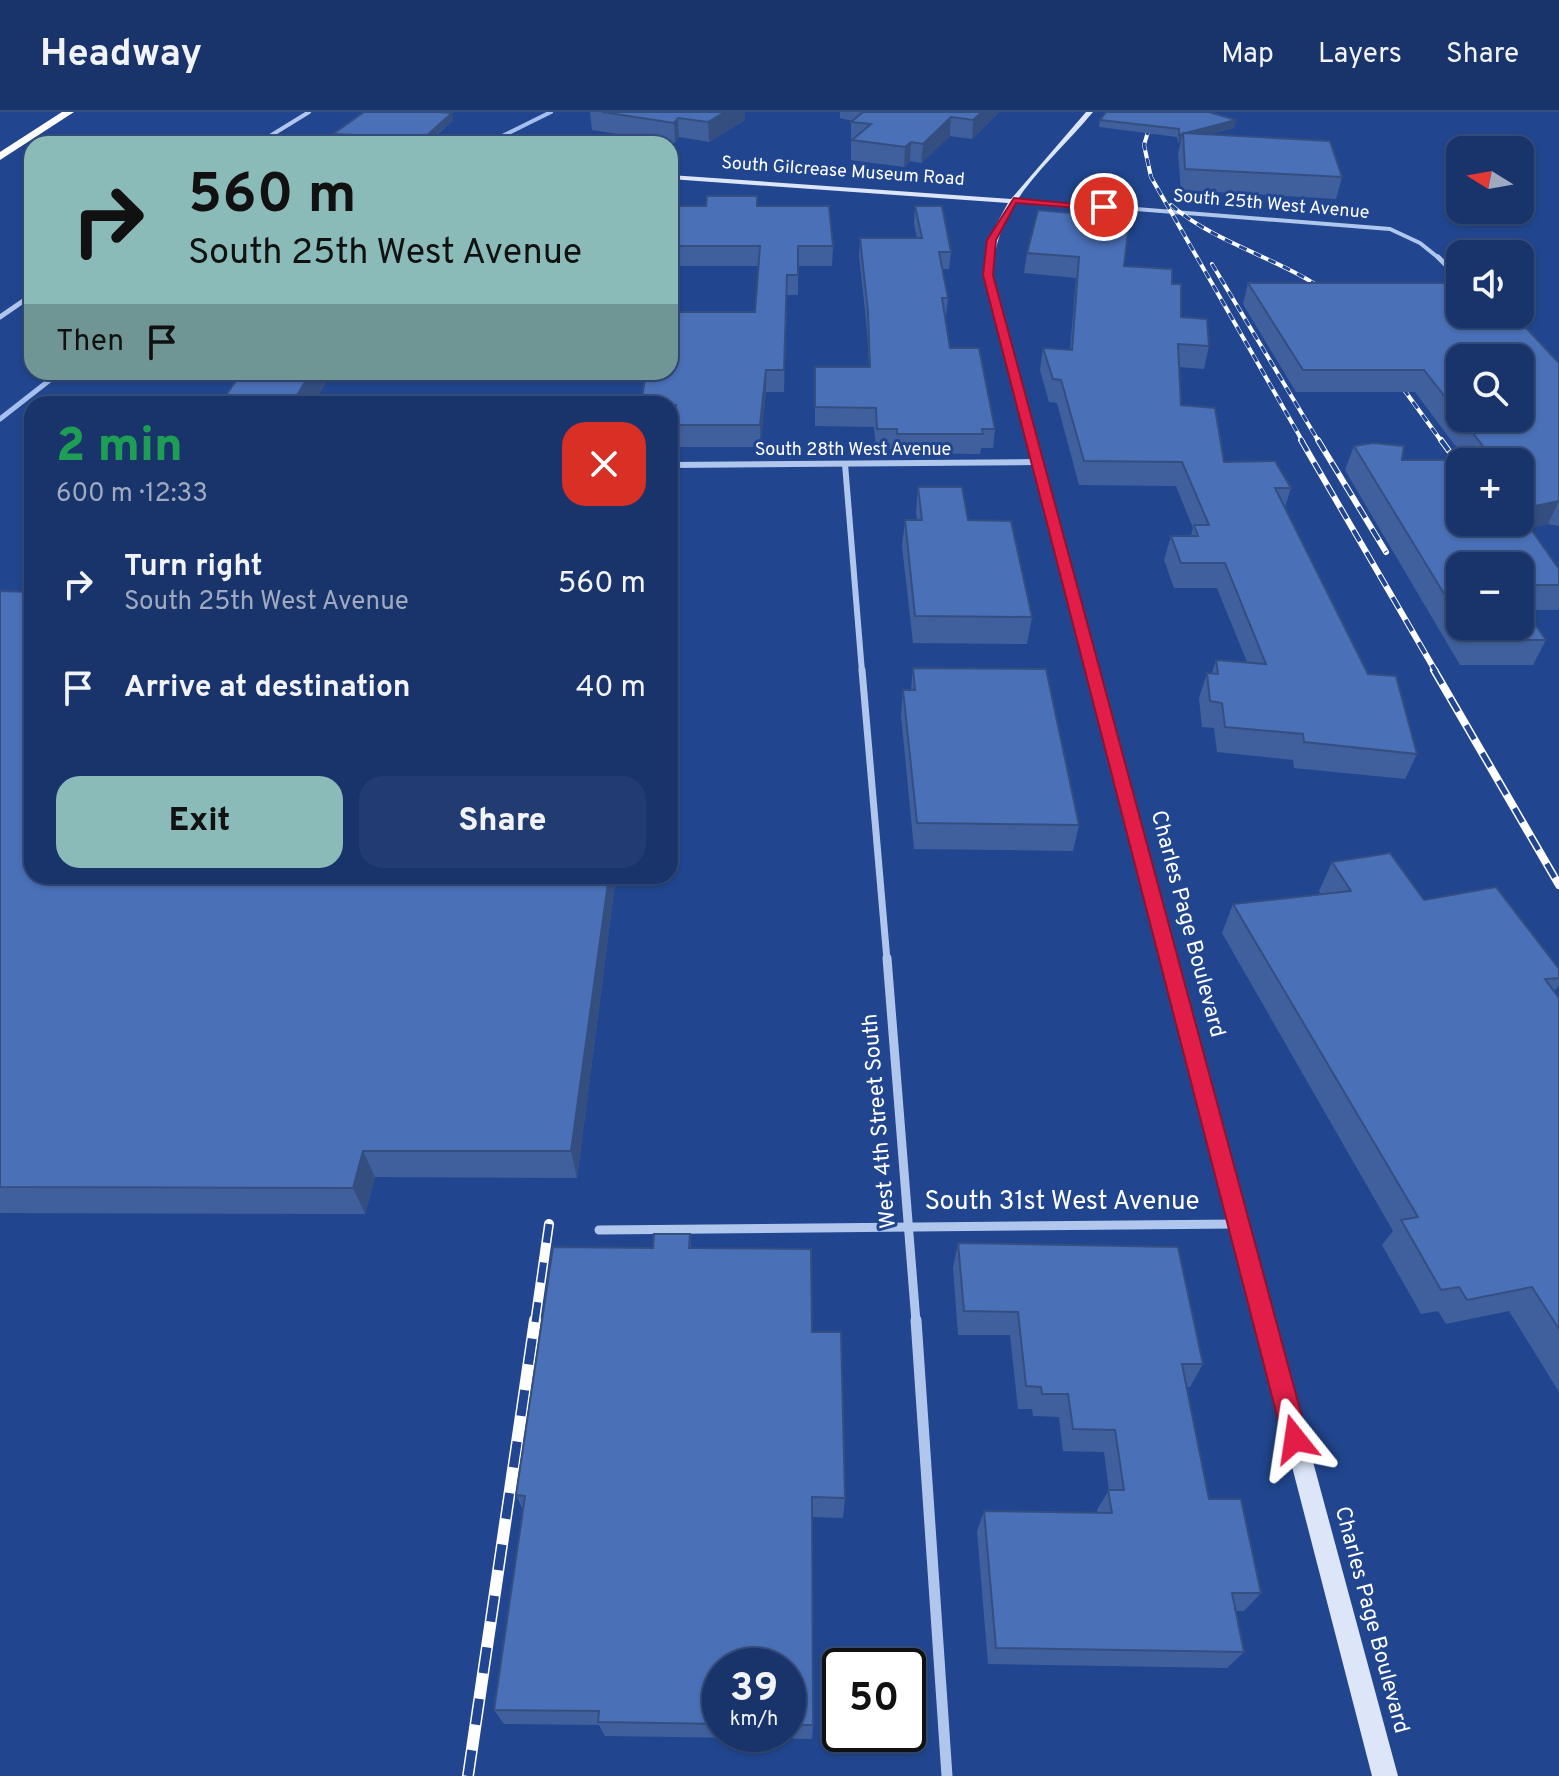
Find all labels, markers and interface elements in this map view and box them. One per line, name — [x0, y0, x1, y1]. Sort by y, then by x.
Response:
text: Headway — [40, 31, 202, 80]
text: Map — [1221, 37, 1274, 73]
text: Layers — [1318, 37, 1402, 73]
text: Share — [1446, 37, 1519, 73]
north arrow — [1446, 136, 1534, 224]
map controls — [1446, 136, 1534, 640]
street label: South Gilcrease Museum Road — [721, 152, 965, 192]
text: 560 m — [188, 162, 357, 232]
icon: right — [56, 168, 160, 272]
pin — [1070, 173, 1138, 241]
icon: arrive — [1082, 185, 1126, 229]
street label: South 25th West Avenue — [1172, 185, 1370, 225]
text: South 25th West Avenue — [188, 231, 582, 277]
button: sound — [1446, 240, 1534, 328]
icon: arrive — [140, 320, 184, 364]
text: Then — [56, 324, 124, 361]
button: search — [1446, 344, 1534, 432]
text: 2 min — [56, 418, 183, 478]
button: close — [562, 422, 646, 506]
street label: South 28th West Avenue — [755, 439, 951, 462]
button: + — [1446, 448, 1534, 536]
text: 600 m · 12:33 — [56, 478, 208, 511]
text: Turn right — [124, 549, 262, 586]
button: − — [1446, 552, 1534, 640]
icon: right — [56, 562, 100, 606]
text: 560 m — [558, 566, 646, 603]
text: South 25th West Avenue — [124, 586, 409, 619]
icon: arrive — [56, 666, 100, 710]
text: Arrive at destination — [124, 670, 410, 707]
text: 40 m — [576, 670, 646, 707]
button: Exit — [56, 776, 343, 868]
button: Share — [359, 776, 646, 868]
street label: Charles Page Boulevard — [1144, 807, 1230, 1041]
street label: West 4th Street South — [857, 1012, 903, 1230]
street label: South 31st West Avenue — [924, 1186, 1200, 1219]
position arrow — [1253, 1397, 1337, 1481]
street label: Charles Page Boulevard — [1328, 1503, 1414, 1737]
speed limit sign: 50 — [822, 1648, 926, 1752]
text: 39 — [730, 1665, 778, 1715]
text: km/h — [730, 1707, 778, 1733]

